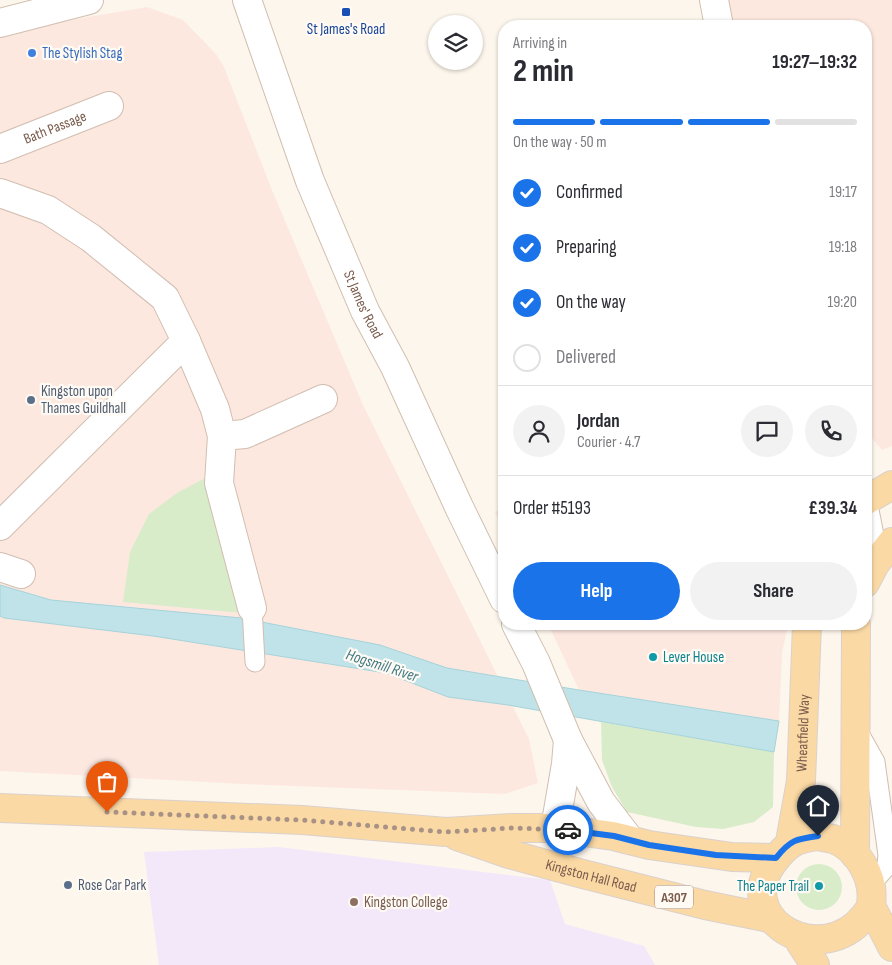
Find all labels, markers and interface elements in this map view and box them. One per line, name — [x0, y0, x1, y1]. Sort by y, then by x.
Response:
marker: St James's Road — [340, 6, 352, 18]
map controls — [428, 15, 483, 70]
button: layers — [428, 15, 483, 70]
place label: St James's Road — [307, 20, 385, 39]
text: Arriving in — [513, 34, 567, 53]
place label: The Stylish Stag — [42, 44, 122, 63]
marker: The Stylish Stag — [26, 47, 38, 59]
text: 19:27–19:32 — [772, 51, 857, 74]
text: 2 min — [513, 52, 574, 91]
street label: Bath Passage — [21, 106, 89, 148]
text: On the way · 50 m — [513, 133, 607, 152]
icon: check — [513, 179, 541, 207]
text: Confirmed — [556, 181, 623, 204]
text: 19:17 — [829, 183, 857, 202]
icon: check — [513, 234, 541, 262]
text: Preparing — [556, 236, 617, 259]
text: 19:18 — [829, 238, 857, 257]
street label: St James' Road — [339, 267, 387, 342]
icon: check — [513, 289, 541, 317]
text: On the way — [556, 291, 626, 314]
text: 19:20 — [828, 293, 857, 312]
text: Delivered — [556, 346, 616, 369]
place label: Kingston upon Thames Guildhall — [41, 382, 126, 418]
marker: Kingston upon Thames Guildhall — [25, 394, 37, 406]
button: person — [513, 405, 565, 457]
button: chat — [741, 405, 793, 457]
button: phone — [805, 405, 857, 457]
text: Jordan — [577, 410, 620, 433]
text: Courier · 4.7 — [577, 433, 640, 452]
text: Order #5193 — [513, 497, 591, 520]
text: £39.34 — [808, 497, 857, 520]
button: Help — [513, 562, 680, 620]
button: Share — [690, 562, 857, 620]
water label: Hogsmill River — [344, 645, 421, 687]
place label: Lever House — [663, 648, 724, 667]
marker: Lever House — [647, 651, 659, 663]
street label: Wheatfield Way — [792, 694, 814, 772]
pin — [86, 761, 128, 812]
icon: bag — [93, 768, 121, 796]
pin — [797, 785, 839, 836]
icon: home — [804, 792, 832, 820]
courier — [543, 805, 593, 855]
icon: car — [554, 816, 582, 844]
street label: Kingston Hall Road — [543, 855, 639, 897]
place label: Rose Car Park — [78, 876, 146, 895]
place label: The Paper Trail — [737, 877, 809, 896]
marker: Rose Car Park — [62, 879, 74, 891]
marker: The Paper Trail — [813, 880, 825, 892]
road number: A307 — [655, 886, 693, 909]
place label: Kingston College — [364, 893, 448, 912]
marker: Kingston College — [348, 896, 360, 908]

